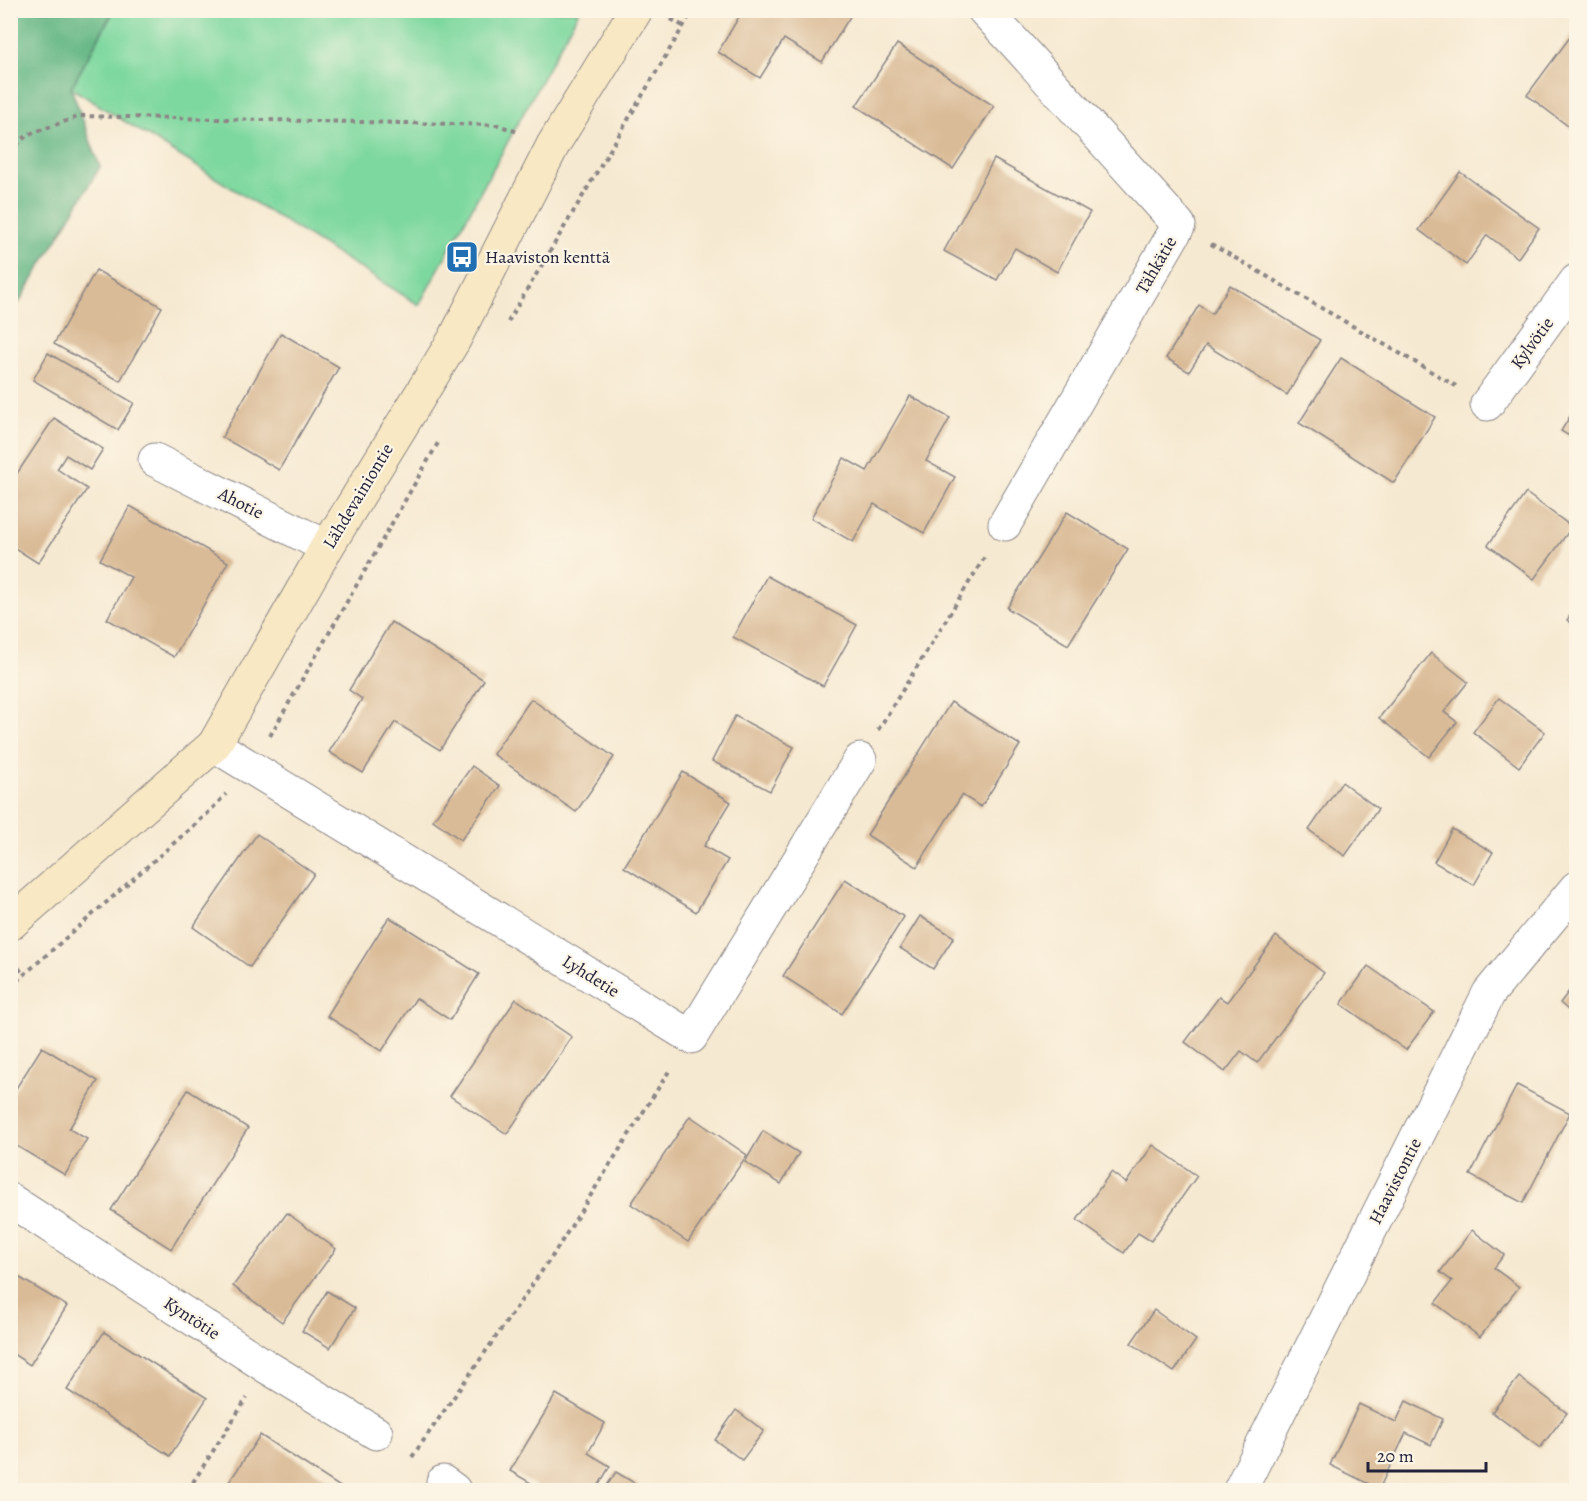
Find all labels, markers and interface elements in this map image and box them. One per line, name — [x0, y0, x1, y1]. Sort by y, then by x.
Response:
street label: Tähkätie — [1130, 232, 1182, 298]
bus stop icon: Haaviston kenttä — [444, 239, 480, 275]
place label: Haaviston kenttä — [485, 245, 611, 269]
street label: Kylvötie — [1505, 312, 1559, 374]
street label: Lähdevainiontie — [317, 439, 399, 553]
street label: Ahotie — [213, 481, 268, 525]
street label: Lyhdetie — [558, 949, 624, 1003]
street label: Haavistontie — [1363, 1134, 1427, 1228]
street label: Kyntötie — [159, 1291, 225, 1345]
scale bar — [1368, 1435, 1486, 1473]
text: 20 m — [1377, 1444, 1414, 1468]

